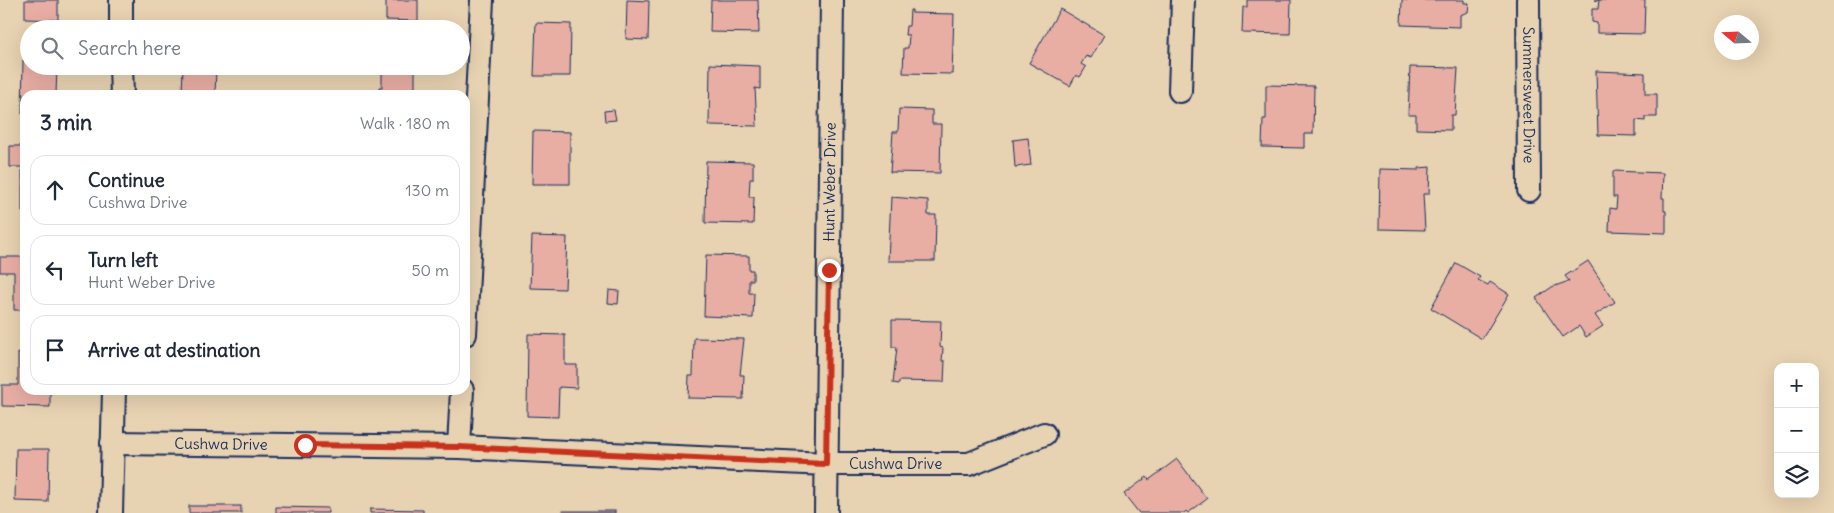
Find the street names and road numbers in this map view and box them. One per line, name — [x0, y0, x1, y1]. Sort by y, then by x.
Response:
street label: Summersweet Drive — [1519, 27, 1539, 163]
street label: Hunt Weber Drive — [819, 122, 840, 242]
street label: Cushwa Drive — [174, 434, 268, 454]
street label: Cushwa Drive — [849, 454, 942, 473]

